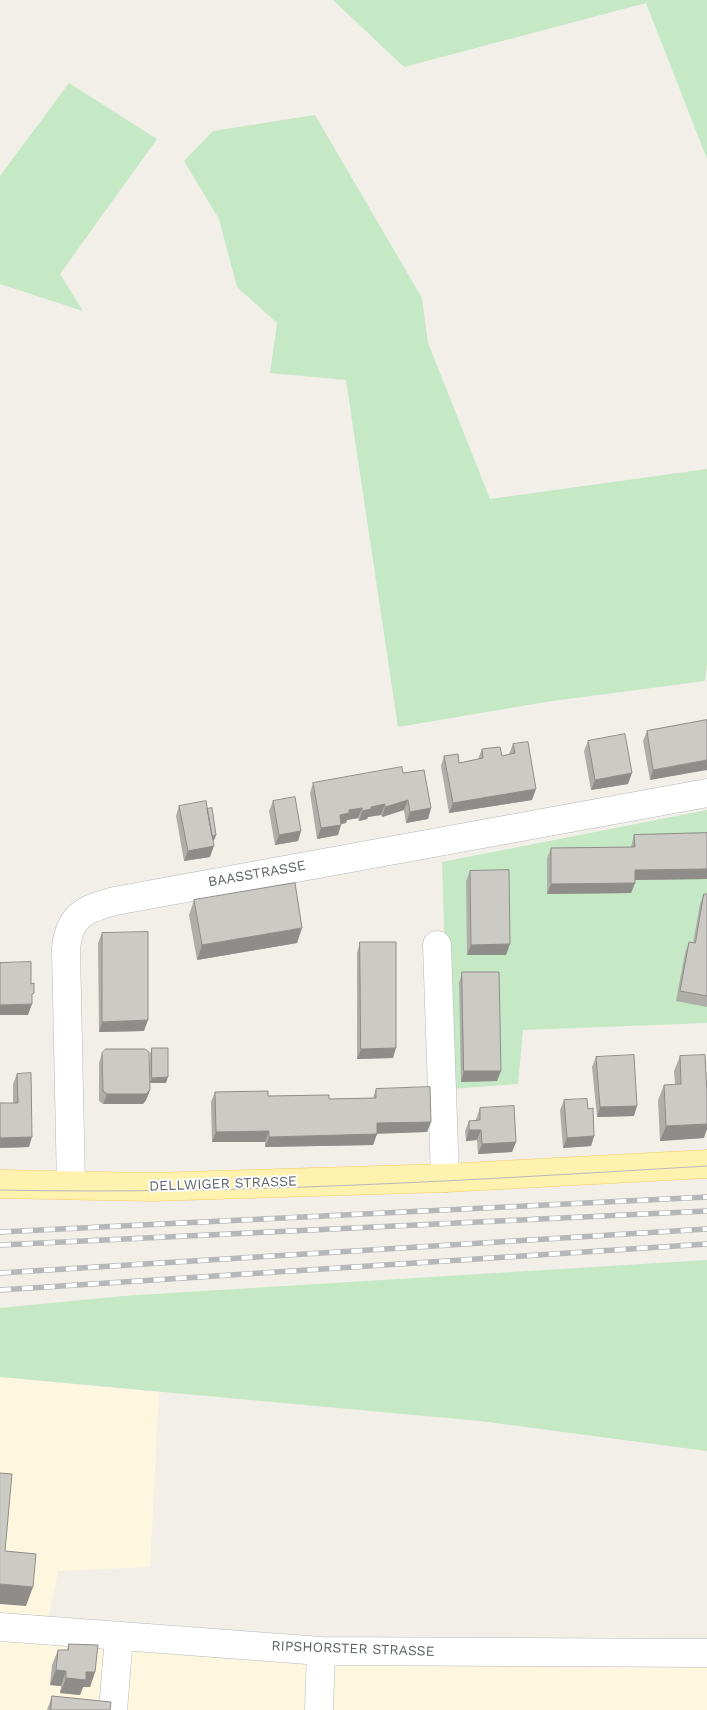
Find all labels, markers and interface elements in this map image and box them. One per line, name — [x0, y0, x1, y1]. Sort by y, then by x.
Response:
street label: BAASSTRASSE — [207, 857, 307, 891]
street label: DELLWIGER STRASSE — [149, 1173, 297, 1195]
street label: RIPSHORSTER STRASSE — [271, 1638, 435, 1660]

